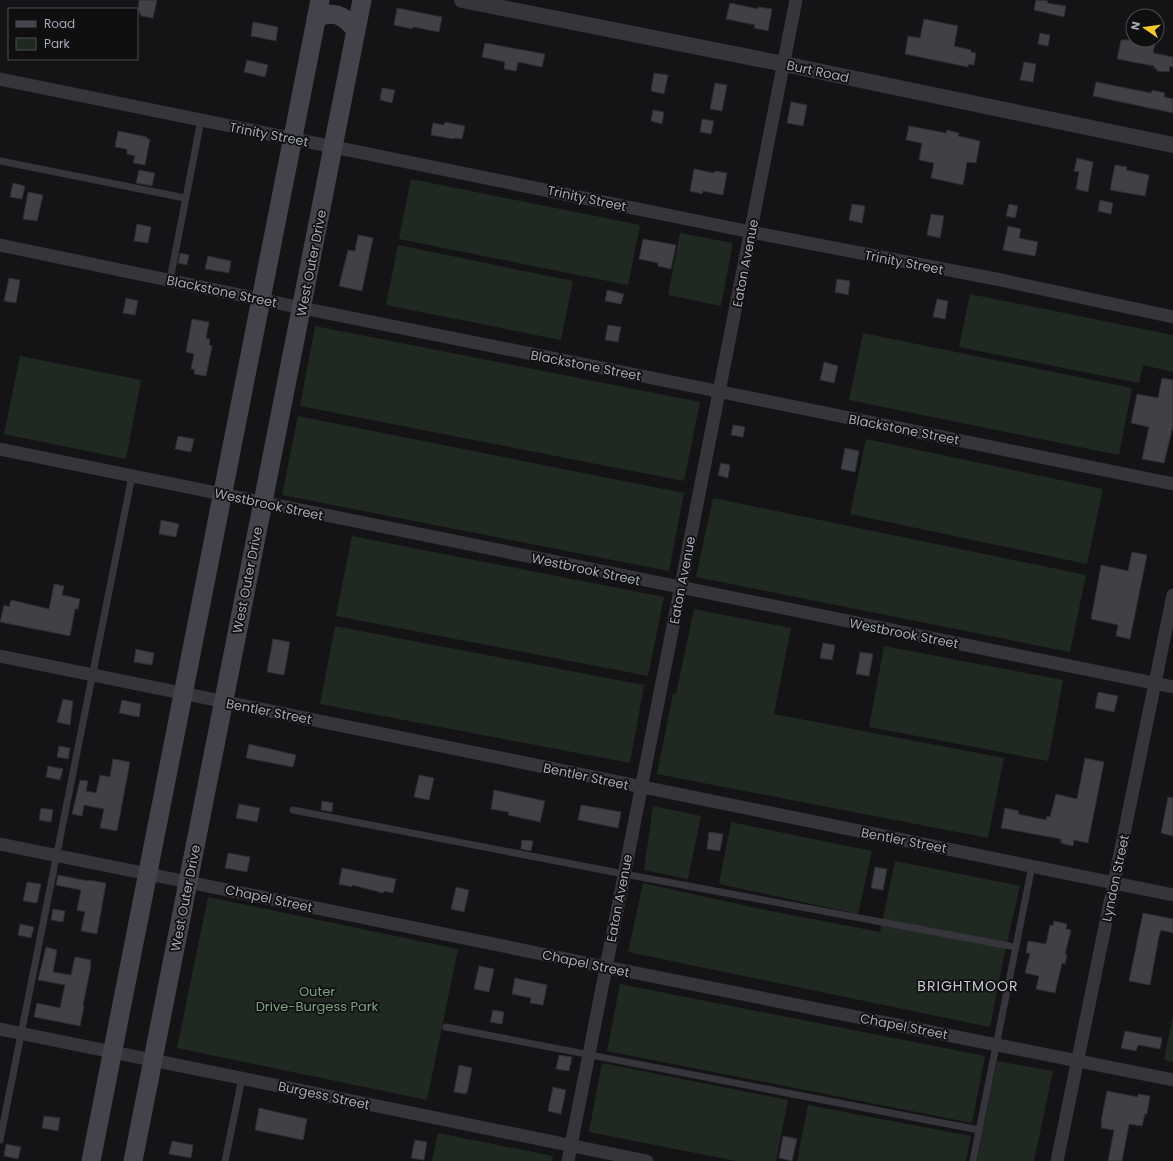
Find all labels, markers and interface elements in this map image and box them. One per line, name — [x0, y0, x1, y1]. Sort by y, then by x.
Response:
legend — [8, 8, 138, 60]
north arrow — [1125, 8, 1165, 48]
text: Road — [44, 15, 75, 32]
text: N — [1127, 20, 1144, 32]
text: Park — [44, 35, 71, 52]
street label: Burt Road — [785, 56, 851, 87]
street label: Trinity Street — [228, 118, 310, 152]
street label: Trinity Street — [546, 181, 628, 216]
street label: West Outer Drive — [292, 208, 331, 318]
street label: Eaton Avenue — [728, 218, 763, 309]
street label: Trinity Street — [863, 246, 945, 280]
street label: Blackstone Street — [165, 271, 279, 313]
street label: Blackstone Street — [529, 345, 643, 386]
street label: Blackstone Street — [847, 409, 961, 450]
street label: Westbrook Street — [213, 484, 325, 525]
street label: West Outer Drive — [228, 525, 267, 635]
street label: Eaton Avenue — [665, 535, 700, 626]
street label: Westbrook Street — [530, 549, 642, 590]
street label: Westbrook Street — [848, 614, 960, 653]
street label: Bentler Street — [225, 694, 314, 729]
street label: Bentler Street — [542, 758, 631, 795]
street label: Bentler Street — [860, 823, 949, 858]
street label: Lyndon Street — [1097, 833, 1134, 923]
street label: West Outer Drive — [166, 843, 205, 953]
street label: Eaton Avenue — [602, 853, 637, 944]
street label: Chapel Street — [224, 880, 315, 917]
street label: Chapel Street — [541, 945, 632, 982]
district label: BRIGHTMOOR — [917, 976, 1019, 996]
park label: Outer Drive-Burgess Park — [256, 982, 379, 1016]
street label: Chapel Street — [859, 1009, 950, 1044]
street label: Burgess Street — [276, 1077, 372, 1115]

